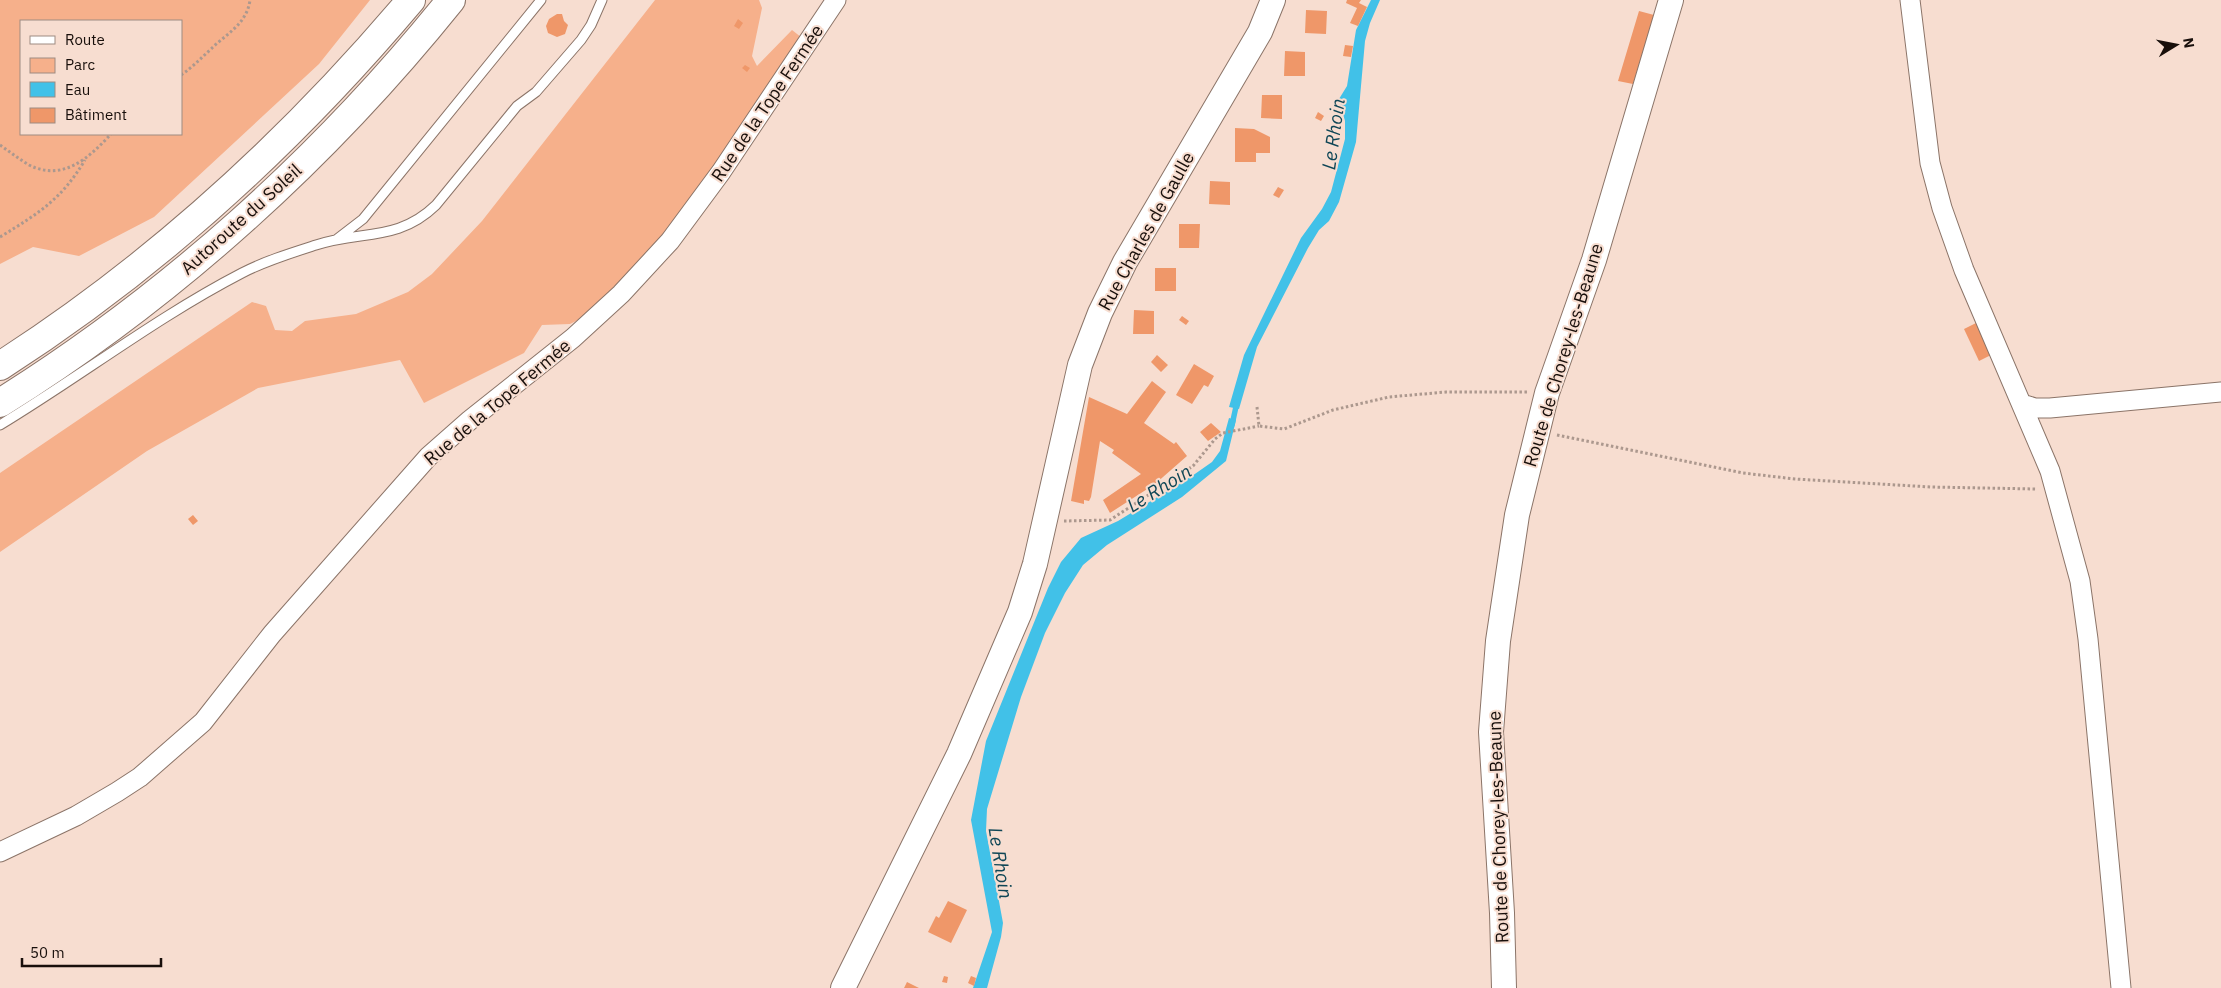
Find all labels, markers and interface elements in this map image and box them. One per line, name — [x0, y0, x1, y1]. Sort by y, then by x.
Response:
legend — [20, 20, 182, 135]
street label: Rue de la Tope Fermée — [706, 20, 828, 186]
north arrow — [2151, 20, 2201, 70]
text: Route — [65, 30, 105, 49]
text: N — [2179, 36, 2199, 49]
text: Parc — [65, 55, 95, 74]
text: Eau — [65, 80, 90, 99]
water label: Le Rhoin — [1316, 97, 1350, 171]
text: Bâtiment — [65, 105, 127, 124]
street label: Rue Charles de Gaulle — [1093, 148, 1199, 314]
street label: Autoroute du Soleil — [176, 159, 306, 279]
street label: Route de Chorey-les-Beaune — [1518, 240, 1608, 469]
street label: Rue de la Tope Fermée — [419, 334, 575, 470]
water label: Le Rhoin — [1122, 459, 1196, 517]
street label: Route de Chorey-les-Beaune — [1482, 710, 1514, 944]
water label: Le Rhoin — [984, 826, 1018, 900]
scale bar — [22, 936, 161, 968]
text: 50 m — [30, 943, 65, 962]

